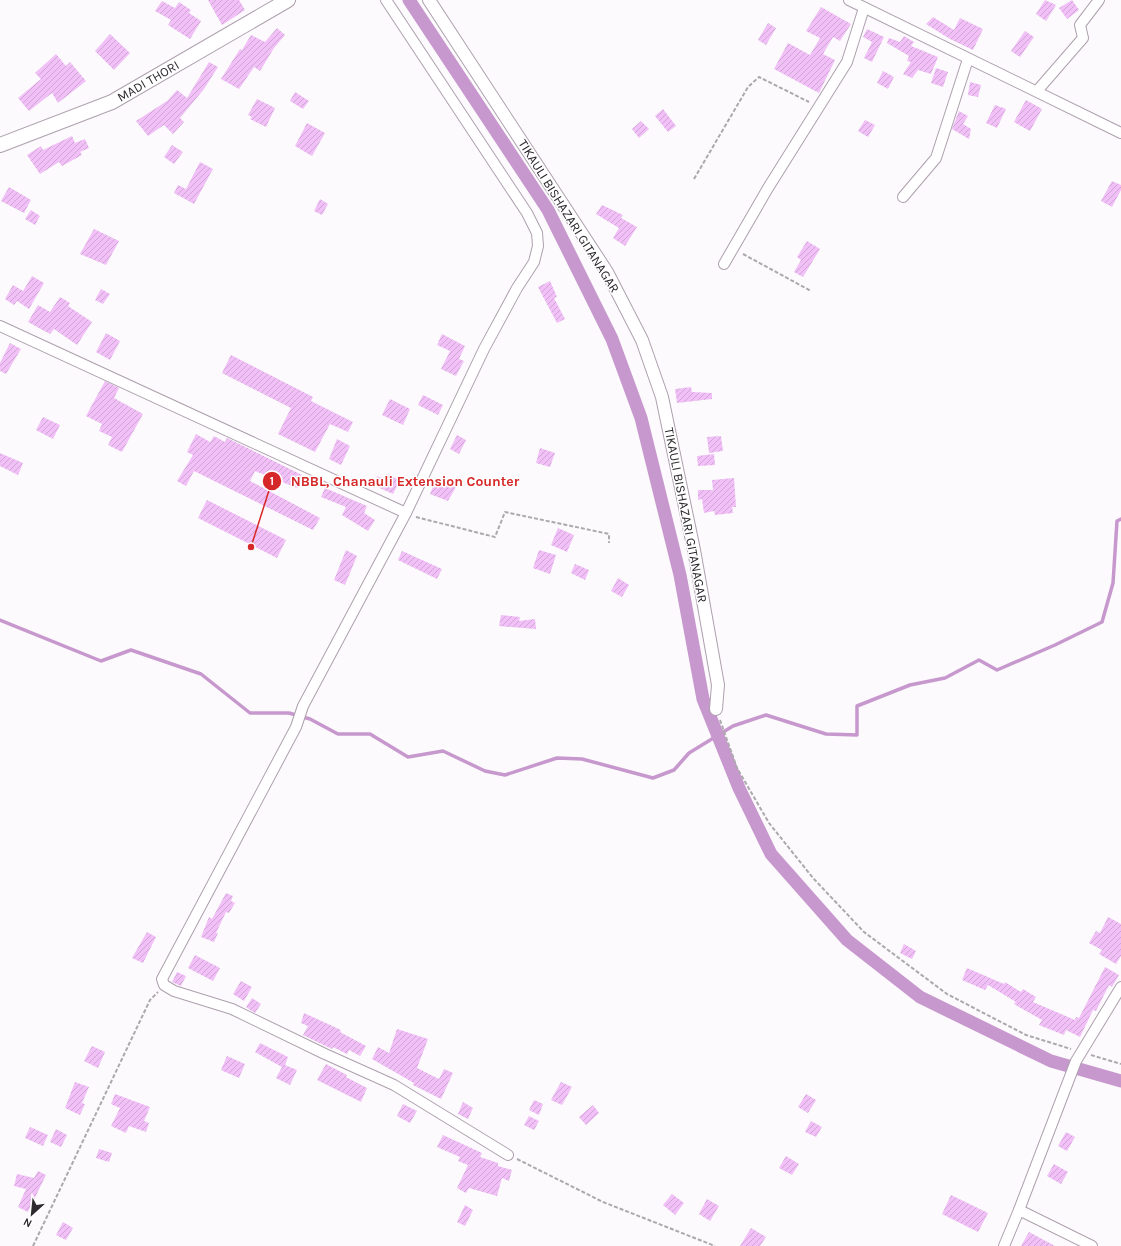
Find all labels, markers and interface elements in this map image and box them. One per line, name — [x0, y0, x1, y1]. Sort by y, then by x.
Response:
street label: MADI THORI — [114, 57, 182, 105]
street label: TIKAULI BISHAZARI GITANAGAR — [515, 137, 623, 295]
street label: TIKAULI BISHAZARI GITANAGAR — [662, 426, 710, 604]
callout: NBBL, Chanauli Extension Counter — [262, 468, 527, 494]
text: NBBL, Chanauli Extension Counter — [291, 473, 520, 490]
text: 1 — [270, 474, 274, 488]
north arrow — [12, 1194, 52, 1234]
text: N — [21, 1215, 34, 1230]

